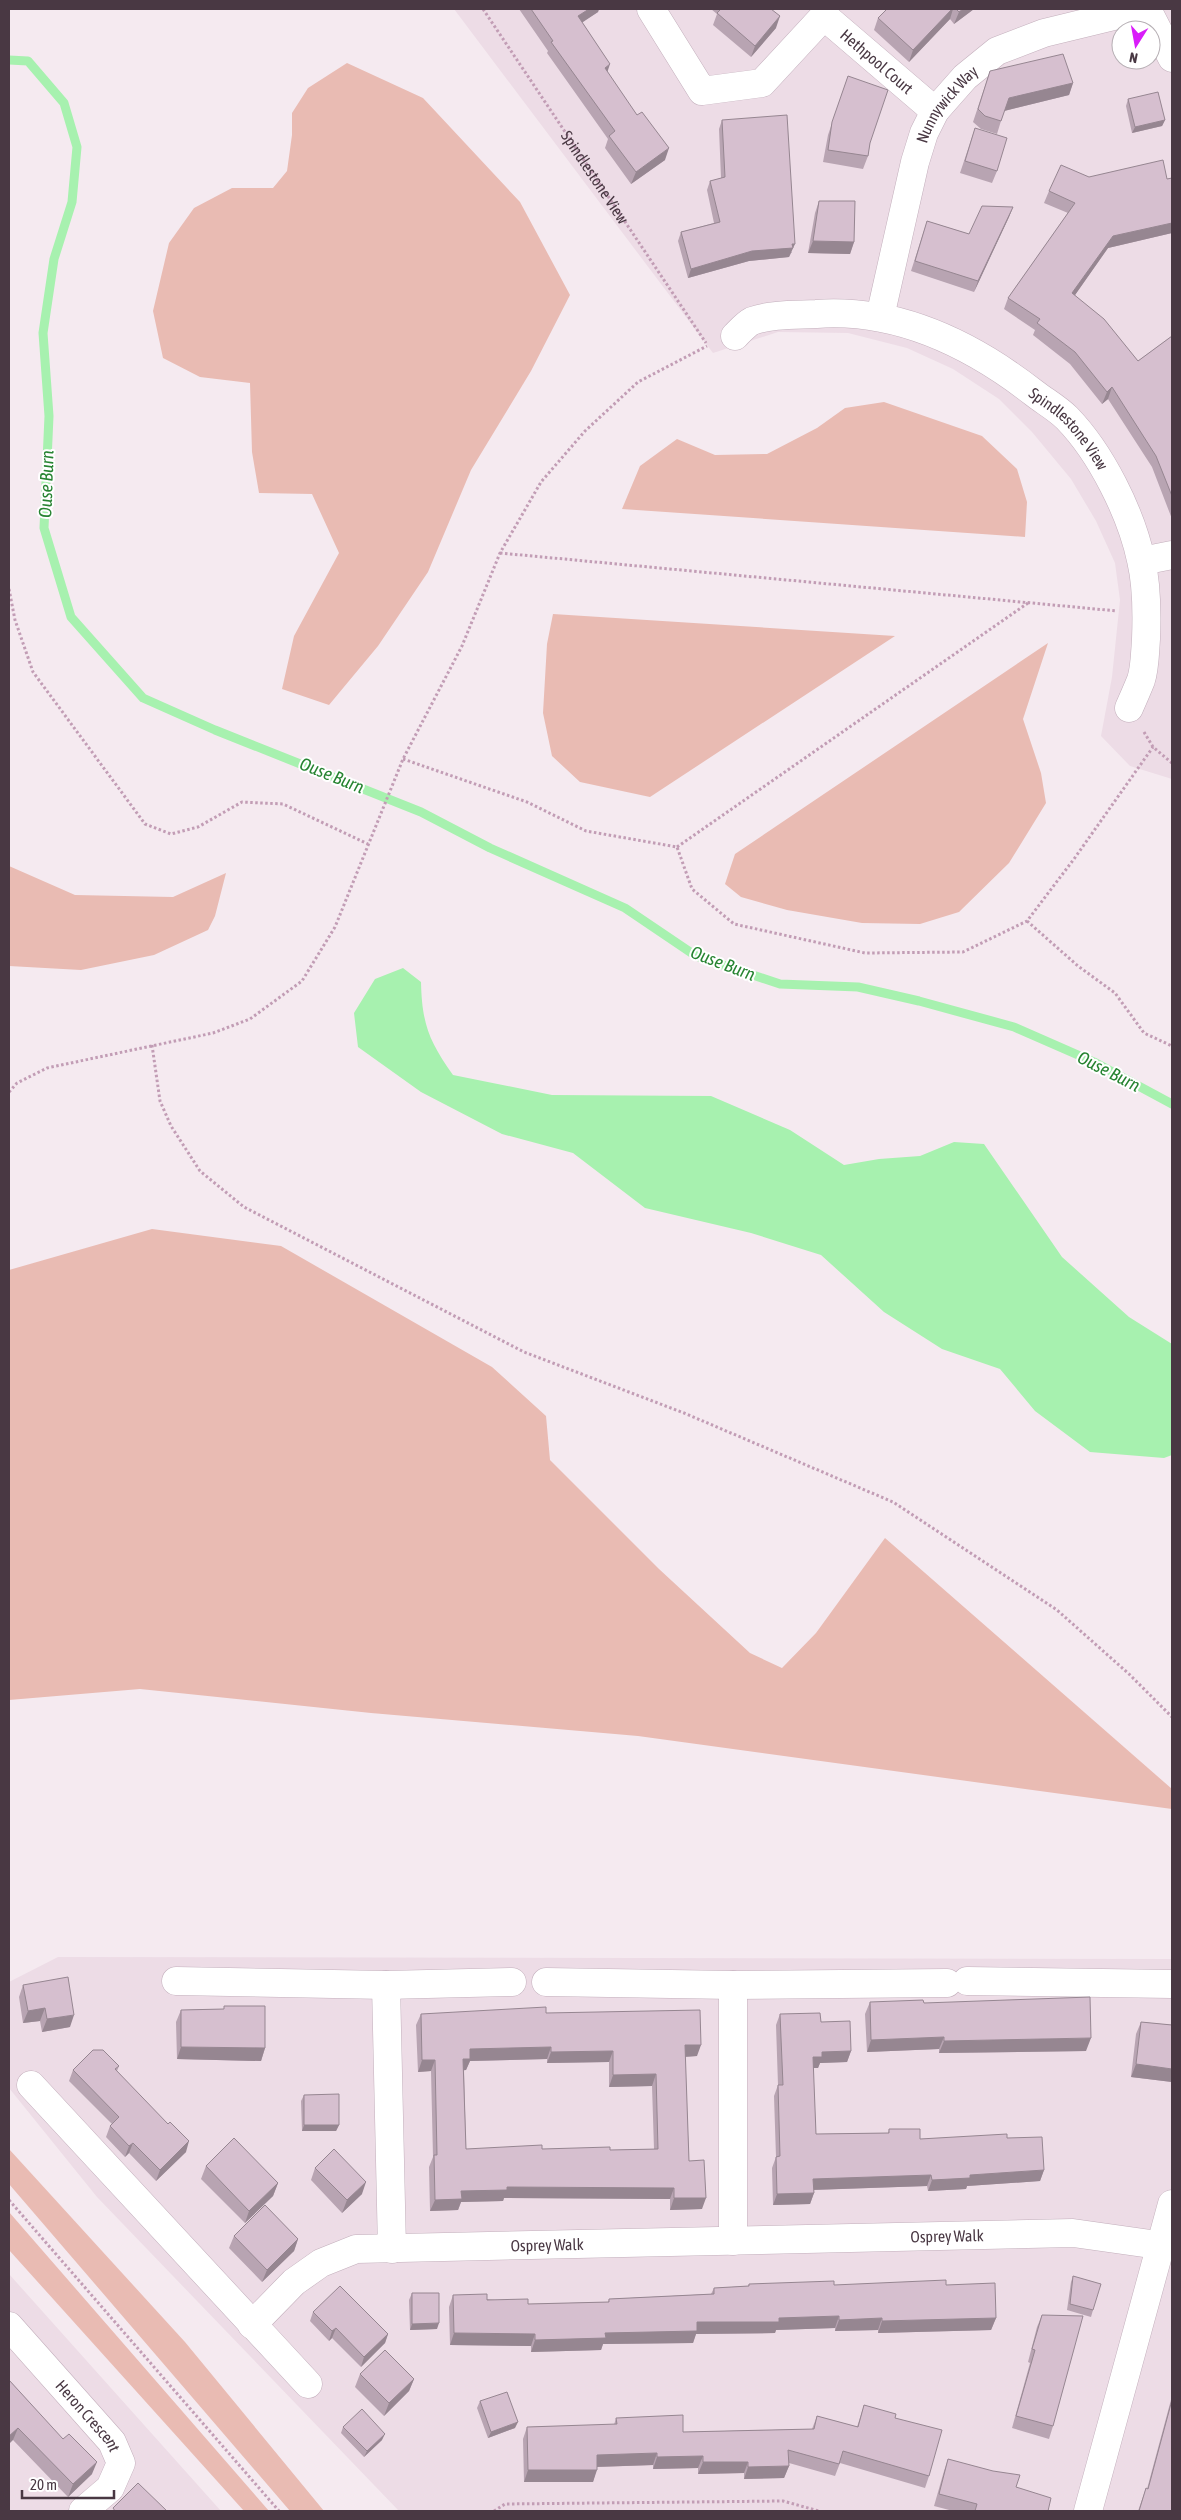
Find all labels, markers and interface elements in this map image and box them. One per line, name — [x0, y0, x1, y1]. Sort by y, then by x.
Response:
north arrow — [1111, 20, 1161, 70]
street label: Hethpool Court — [837, 25, 917, 98]
text: N — [1128, 49, 1139, 66]
street label: Nunnywick Way — [913, 61, 982, 145]
street label: Spindlestone View — [558, 127, 633, 227]
street label: Spindlestone View — [1026, 384, 1112, 473]
water label: Ouse Burn — [34, 450, 58, 518]
water label: Ouse Burn — [297, 753, 367, 797]
water label: Ouse Burn — [688, 941, 759, 985]
water label: Ouse Burn — [1074, 1046, 1144, 1096]
street label: Osprey Walk — [910, 2226, 984, 2246]
street label: Osprey Walk — [510, 2235, 584, 2255]
street label: Heron Crescent — [52, 2376, 124, 2455]
scale bar — [22, 2468, 115, 2500]
text: 20 m — [30, 2476, 57, 2493]

